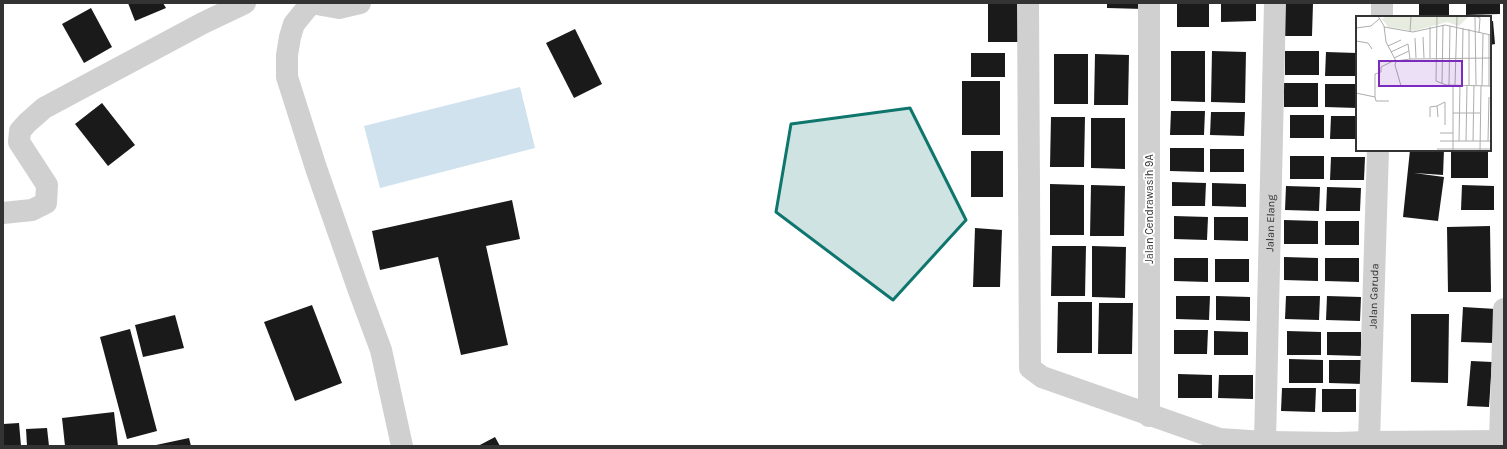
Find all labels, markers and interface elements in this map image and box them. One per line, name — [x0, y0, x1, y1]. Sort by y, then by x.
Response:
inset map — [1356, 16, 1491, 151]
street label: Jalan Cendrawasih 9A — [1143, 154, 1156, 264]
street label: Jalan Elang — [1263, 194, 1277, 252]
street label: Jalan Garuda — [1366, 263, 1381, 329]

